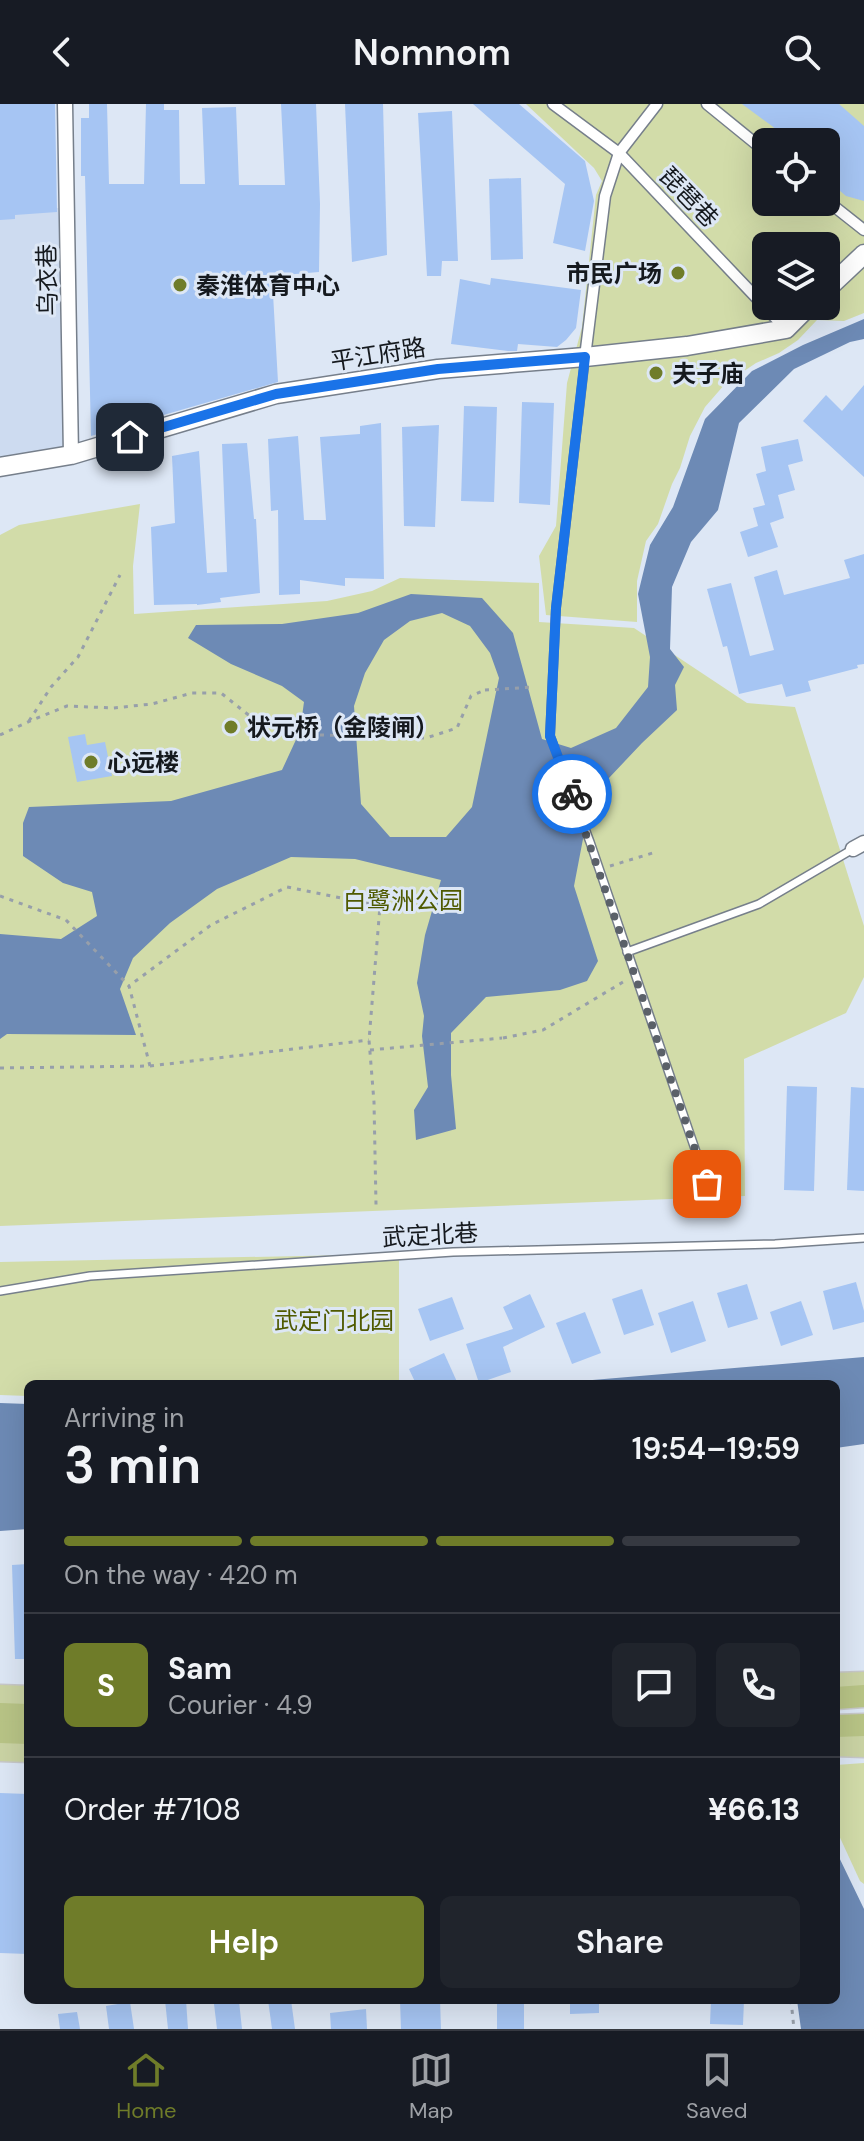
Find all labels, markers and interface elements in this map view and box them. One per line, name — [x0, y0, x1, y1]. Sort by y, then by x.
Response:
text: Nomnom — [353, 29, 511, 76]
icon: back — [40, 30, 84, 74]
icon: search — [780, 30, 824, 74]
map controls — [752, 128, 840, 320]
button: locate — [752, 128, 840, 216]
street label: 琵琶巷 — [653, 160, 725, 234]
button: layers — [752, 232, 840, 320]
street label: 乌衣巷 — [31, 244, 63, 316]
place label: 市民广场 — [566, 258, 662, 289]
marker: 市民广场 — [669, 264, 687, 282]
place label: 秦淮体育中心 — [196, 270, 340, 301]
marker: 秦淮体育中心 — [171, 276, 189, 294]
street label: 平江府路 — [328, 331, 428, 377]
place label: 夫子庙 — [672, 358, 744, 389]
marker: 夫子庙 — [647, 364, 665, 382]
pin — [96, 403, 164, 471]
icon: home — [108, 415, 152, 459]
place label: 状元桥（金陵闸） — [247, 712, 439, 743]
marker: 状元桥（金陵闸） — [222, 718, 240, 736]
place label: 心远楼 — [107, 747, 179, 778]
marker: 心远楼 — [82, 753, 100, 771]
courier — [532, 754, 612, 834]
icon: bike — [550, 772, 594, 816]
park label: 白鹭洲公园 — [343, 885, 463, 916]
pin — [673, 1150, 741, 1218]
icon: bag — [685, 1162, 729, 1206]
street label: 武定北巷 — [381, 1217, 479, 1253]
park label: 武定门北园 — [274, 1305, 394, 1336]
text: Arriving in — [64, 1401, 184, 1435]
text: 19:54–19:59 — [632, 1429, 800, 1468]
text: 3 min — [64, 1431, 201, 1499]
text: On the way · 420 m — [64, 1558, 298, 1592]
button: chat — [612, 1643, 696, 1727]
button: phone — [716, 1643, 800, 1727]
text: Sam — [168, 1649, 232, 1688]
text: S — [97, 1666, 115, 1705]
text: Courier · 4.9 — [168, 1688, 313, 1722]
text: Order #7108 — [64, 1790, 241, 1829]
text: ¥66.13 — [708, 1790, 800, 1829]
button: Help — [64, 1896, 424, 1988]
button: Share — [440, 1896, 800, 1988]
tab: Home — [116, 2048, 176, 2125]
tab: Map — [409, 2048, 453, 2125]
tab: Saved — [686, 2048, 748, 2125]

